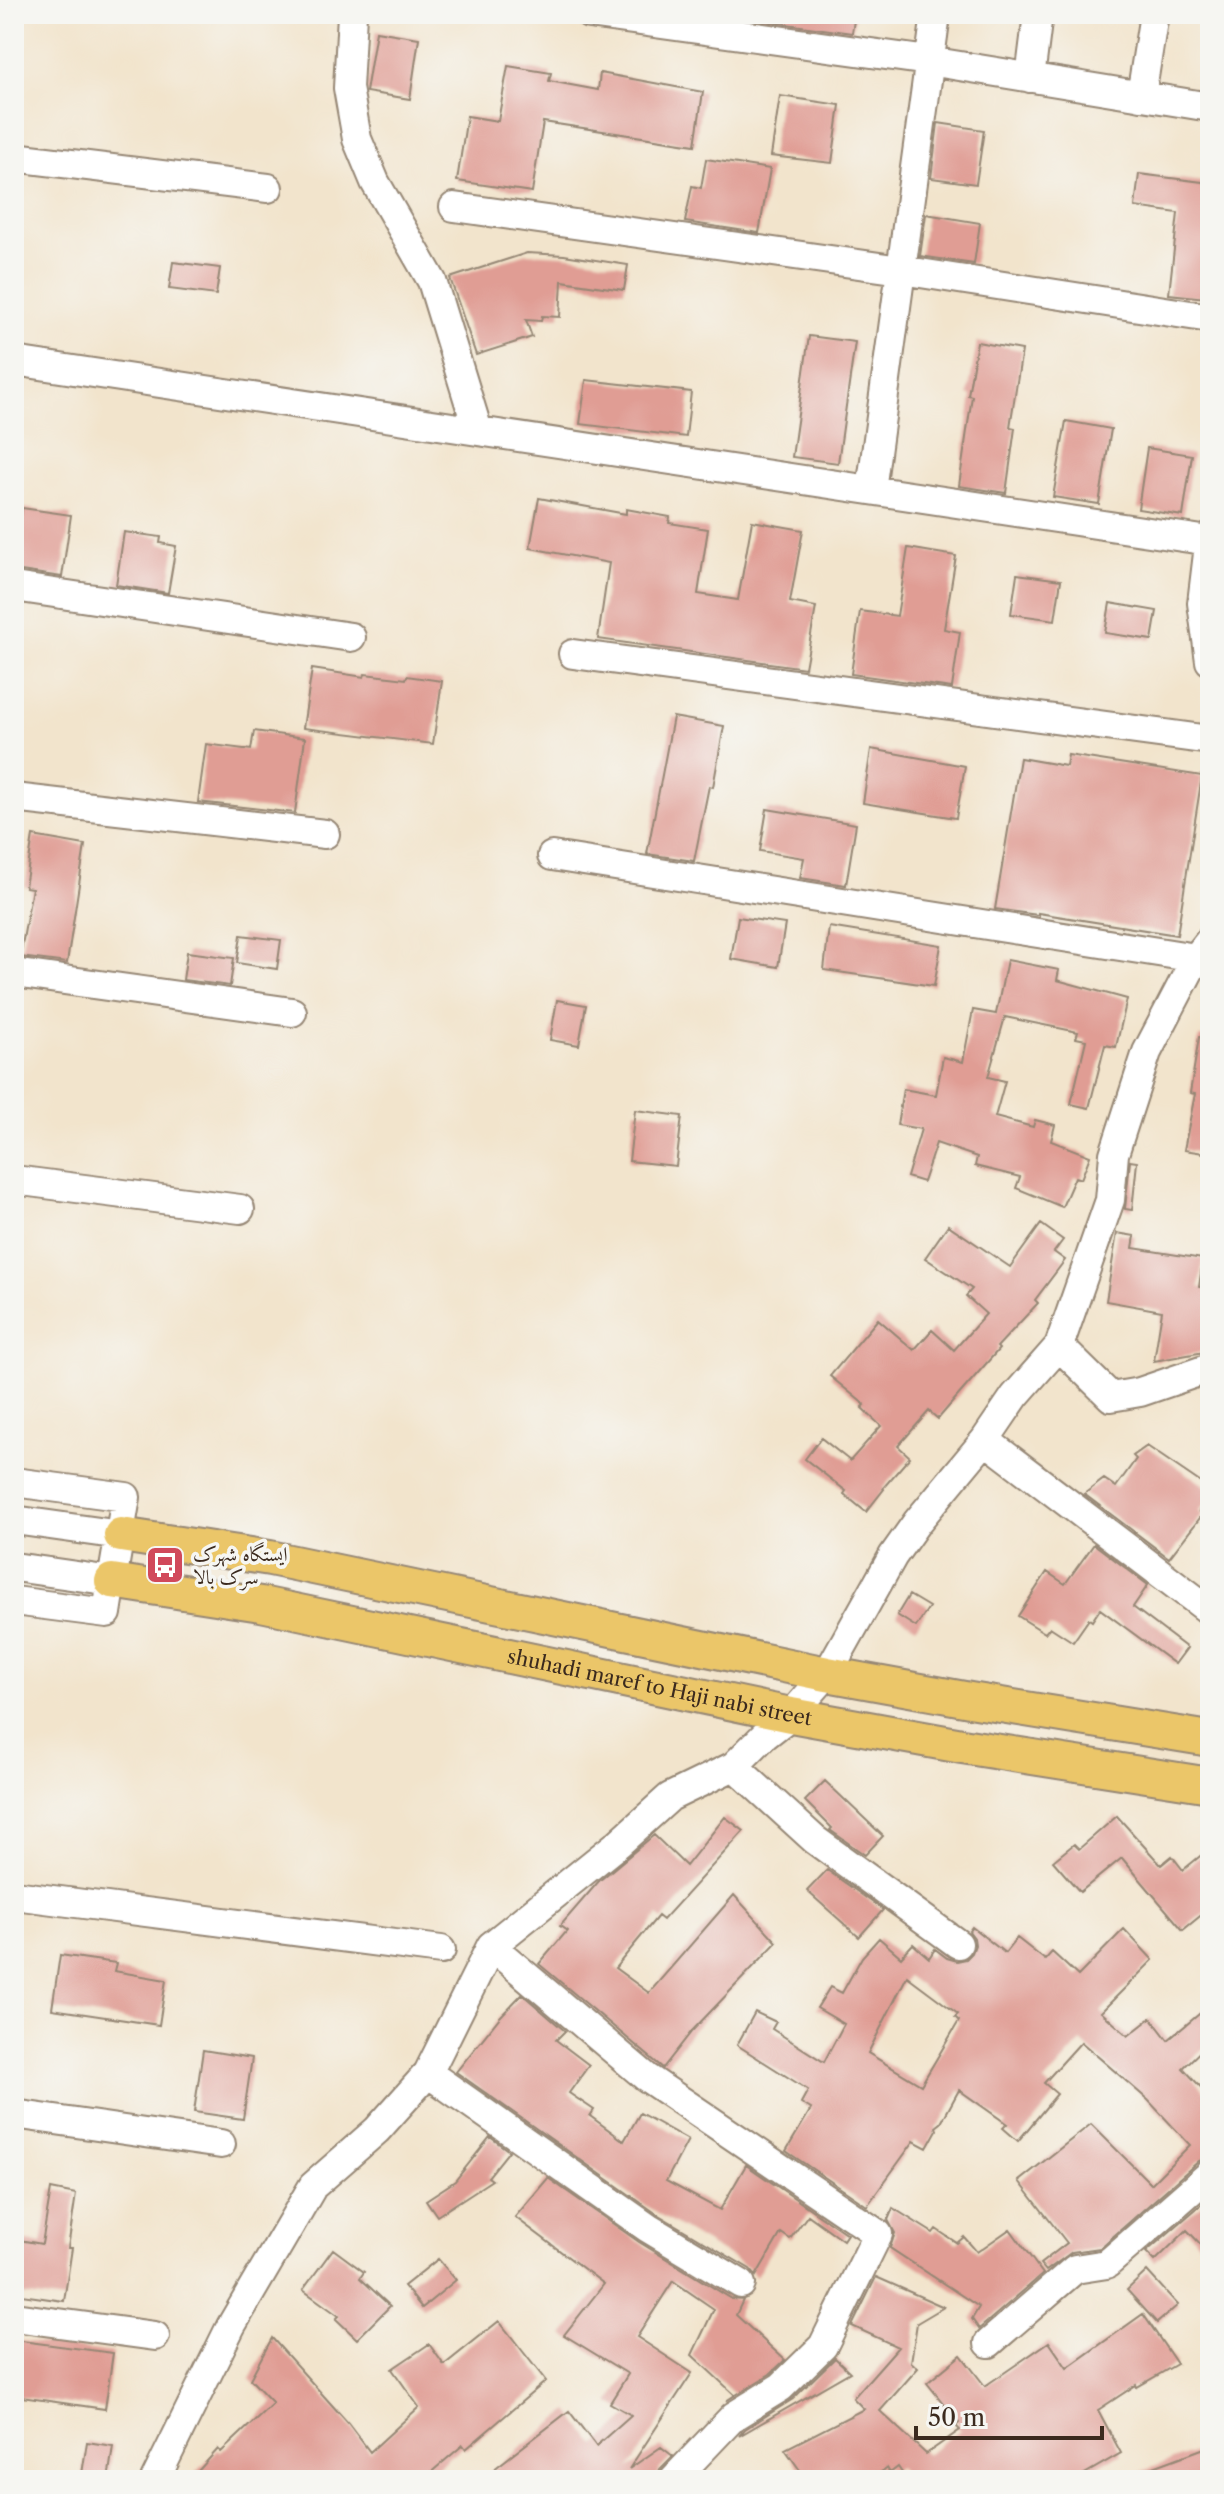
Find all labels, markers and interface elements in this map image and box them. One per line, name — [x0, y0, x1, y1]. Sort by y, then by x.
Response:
place label: ایستگاه شهرک سرک بالا — [193, 1541, 288, 1591]
bus stop icon: ایستگاه شهرک سرک بالا — [144, 1544, 186, 1586]
street label: shuhadi maref to Haji nabi street — [505, 1644, 814, 1731]
scale bar — [916, 2390, 1102, 2440]
text: 50 m — [928, 2403, 985, 2432]

